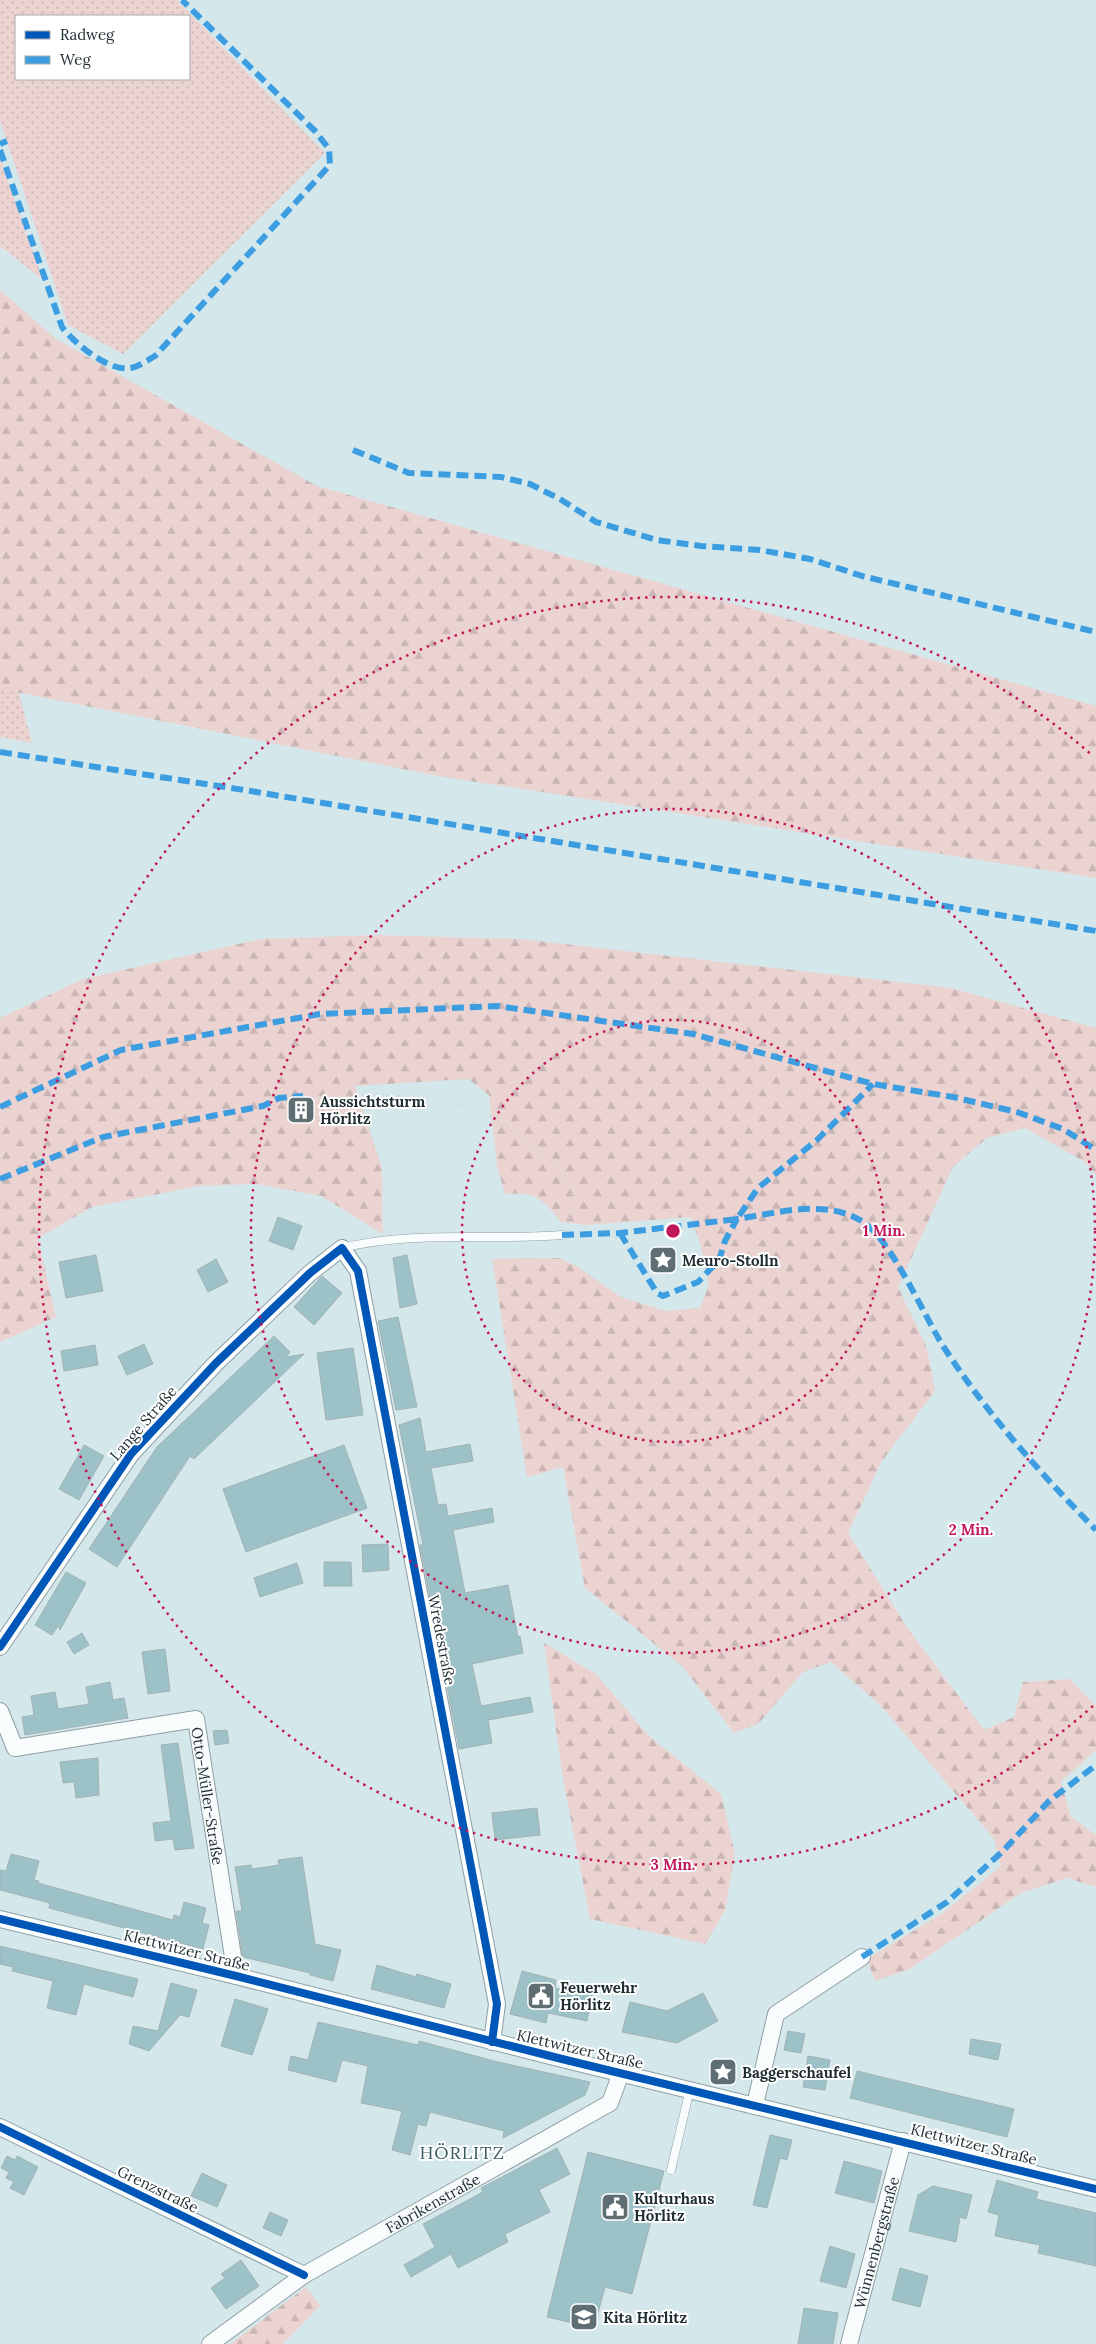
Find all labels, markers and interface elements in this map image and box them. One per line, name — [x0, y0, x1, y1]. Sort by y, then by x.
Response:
legend — [15, 15, 190, 80]
text: Radweg — [60, 25, 115, 44]
text: Weg — [60, 50, 91, 69]
place label: Aussichtsturm Hörlitz — [320, 1092, 426, 1128]
building icon: Aussichtsturm Hörlitz — [286, 1095, 316, 1125]
text: 1 Min. — [863, 1221, 905, 1240]
centre of rings — [664, 1222, 682, 1240]
place icon: Meuro-Stolln — [648, 1245, 678, 1275]
place label: Meuro-Stolln — [682, 1251, 779, 1270]
street label: Lange Straße — [105, 1382, 181, 1464]
text: 2 Min. — [949, 1520, 993, 1539]
street label: Wredestraße — [424, 1593, 460, 1687]
street label: Otto-Müller-Straße — [188, 1726, 228, 1866]
text: 3 Min. — [651, 1855, 695, 1874]
street label: Klettwitzer Straße — [122, 1925, 252, 1975]
place label: Feuerwehr Hörlitz — [560, 1978, 638, 2014]
public building icon: Feuerwehr Hörlitz — [526, 1981, 556, 2011]
street label: Klettwitzer Straße — [515, 2025, 645, 2073]
place icon: Baggerschaufel — [708, 2057, 738, 2087]
place label: Baggerschaufel — [742, 2063, 851, 2082]
street label: Klettwitzer Straße — [909, 2119, 1039, 2169]
district label: HÖRLITZ — [419, 2141, 505, 2164]
street label: Grenzstraße — [114, 2161, 202, 2217]
street label: Fabrikenstraße — [382, 2169, 483, 2237]
street label: Wünnenbergstraße — [849, 2175, 903, 2311]
place label: Kulturhaus Hörlitz — [634, 2189, 714, 2225]
public building icon: Kulturhaus Hörlitz — [600, 2192, 630, 2222]
school or university icon: Kita Hörlitz — [569, 2302, 599, 2332]
place label: Kita Hörlitz — [603, 2308, 688, 2327]

